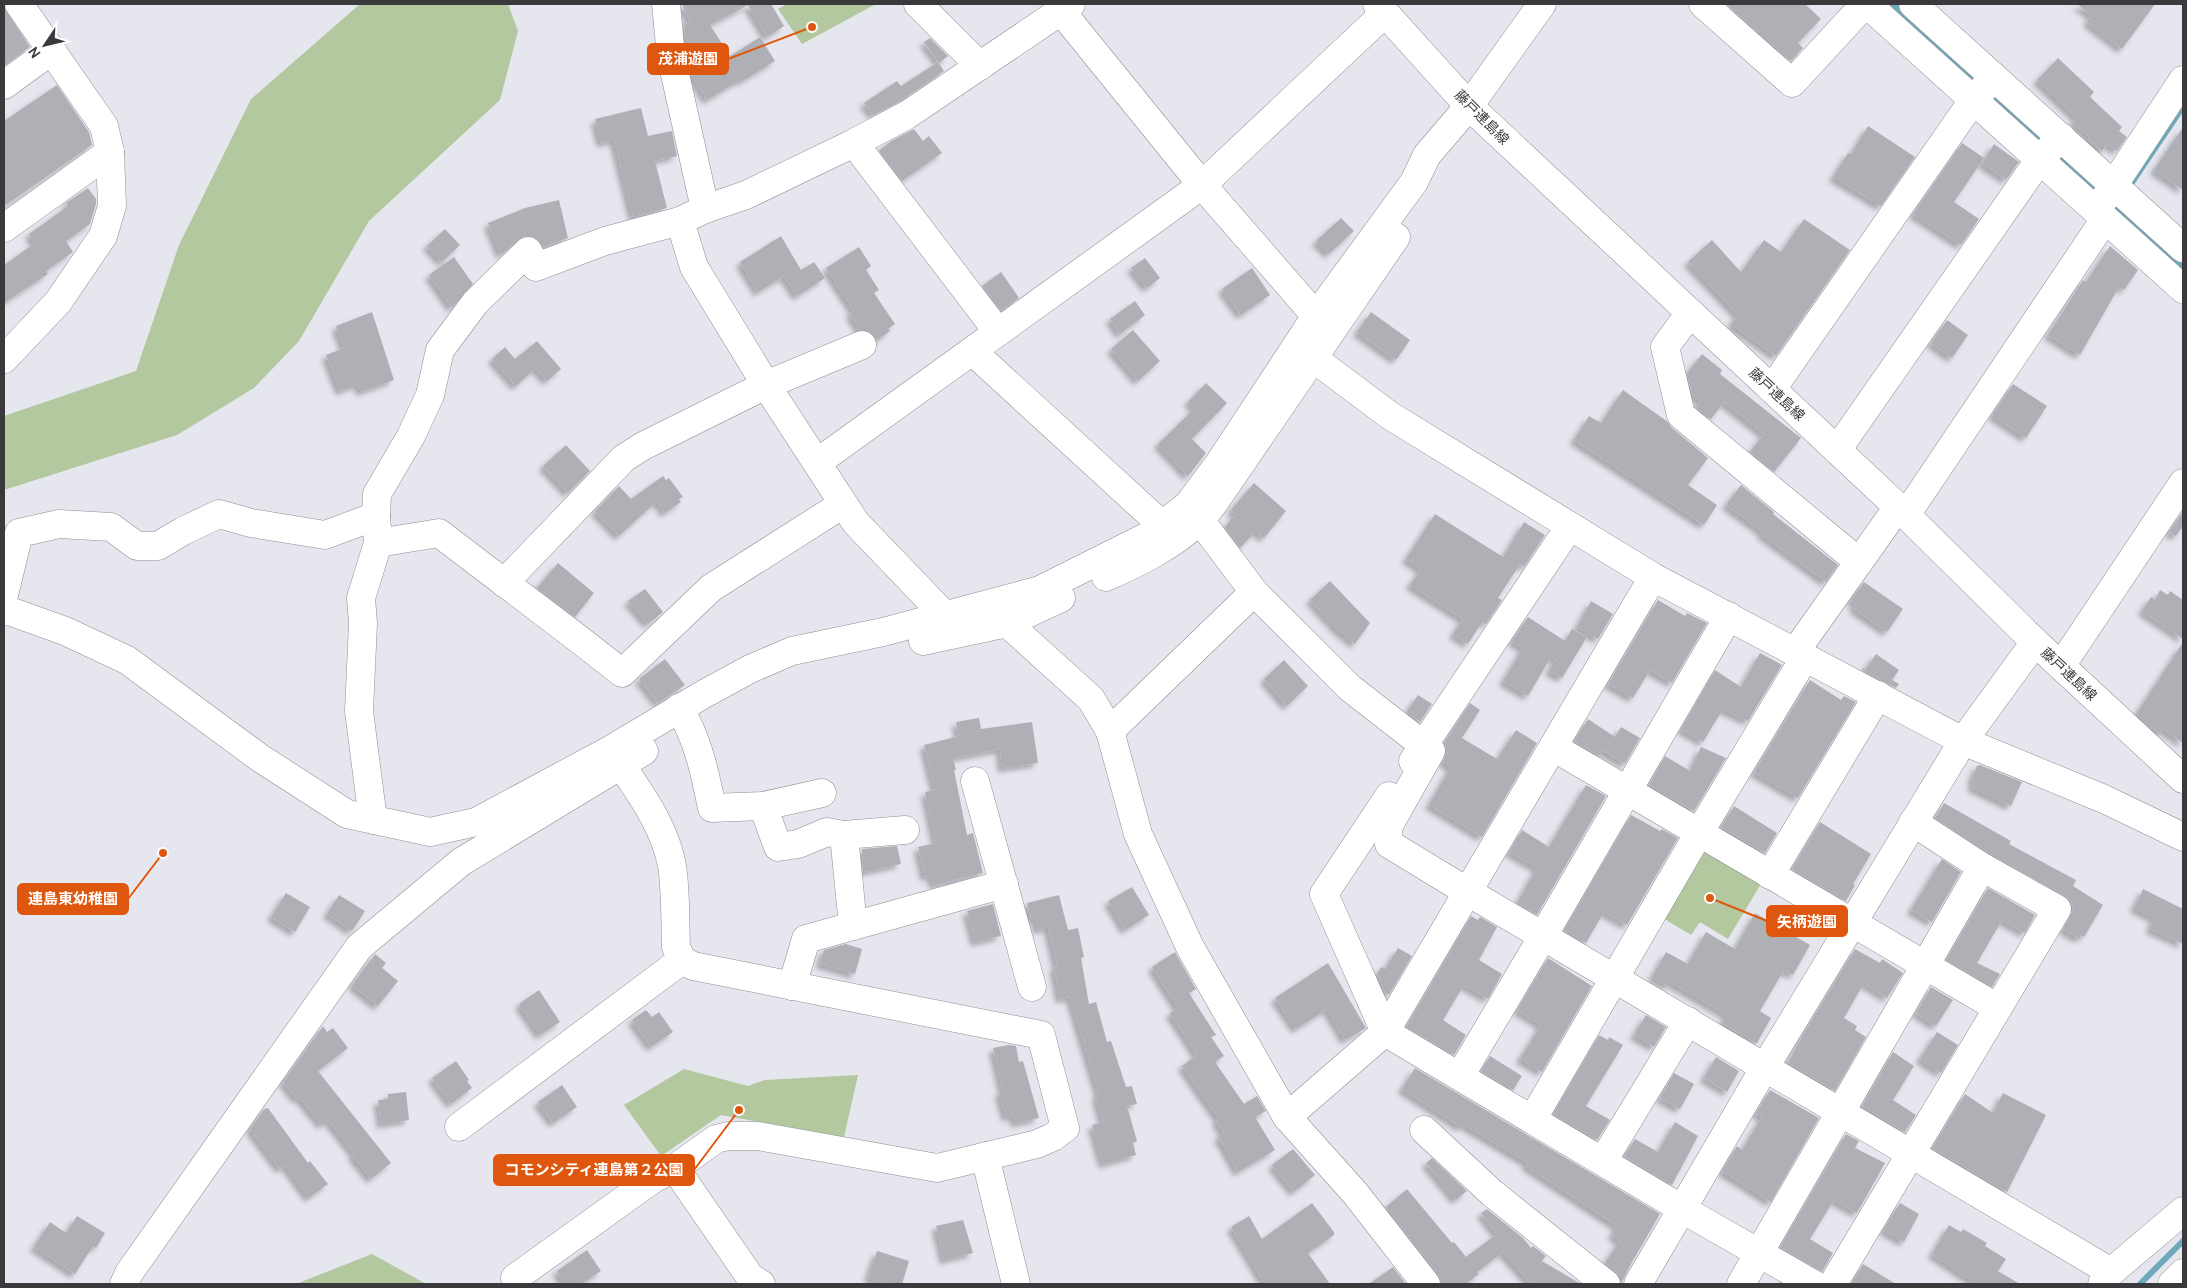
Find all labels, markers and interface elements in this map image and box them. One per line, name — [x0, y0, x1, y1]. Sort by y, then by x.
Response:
north arrow — [20, 20, 70, 70]
text: N — [24, 43, 45, 62]
callout: 茂浦遊園 — [648, 44, 728, 74]
text: 茂浦遊園 — [658, 50, 718, 68]
street label: 藤戸連島線 — [1451, 86, 1513, 148]
street label: 藤戸連島線 — [1745, 364, 1809, 424]
street label: 藤戸連島線 — [2037, 644, 2101, 704]
callout: 連島東幼稚園 — [18, 884, 128, 914]
text: 連島東幼稚園 — [28, 890, 118, 908]
callout: 矢柄遊園 — [1767, 906, 1847, 936]
text: 矢柄遊園 — [1777, 913, 1837, 931]
callout: コモンシティ連島第２公園 — [494, 1155, 694, 1185]
text: コモンシティ連島第２公園 — [504, 1161, 684, 1179]

